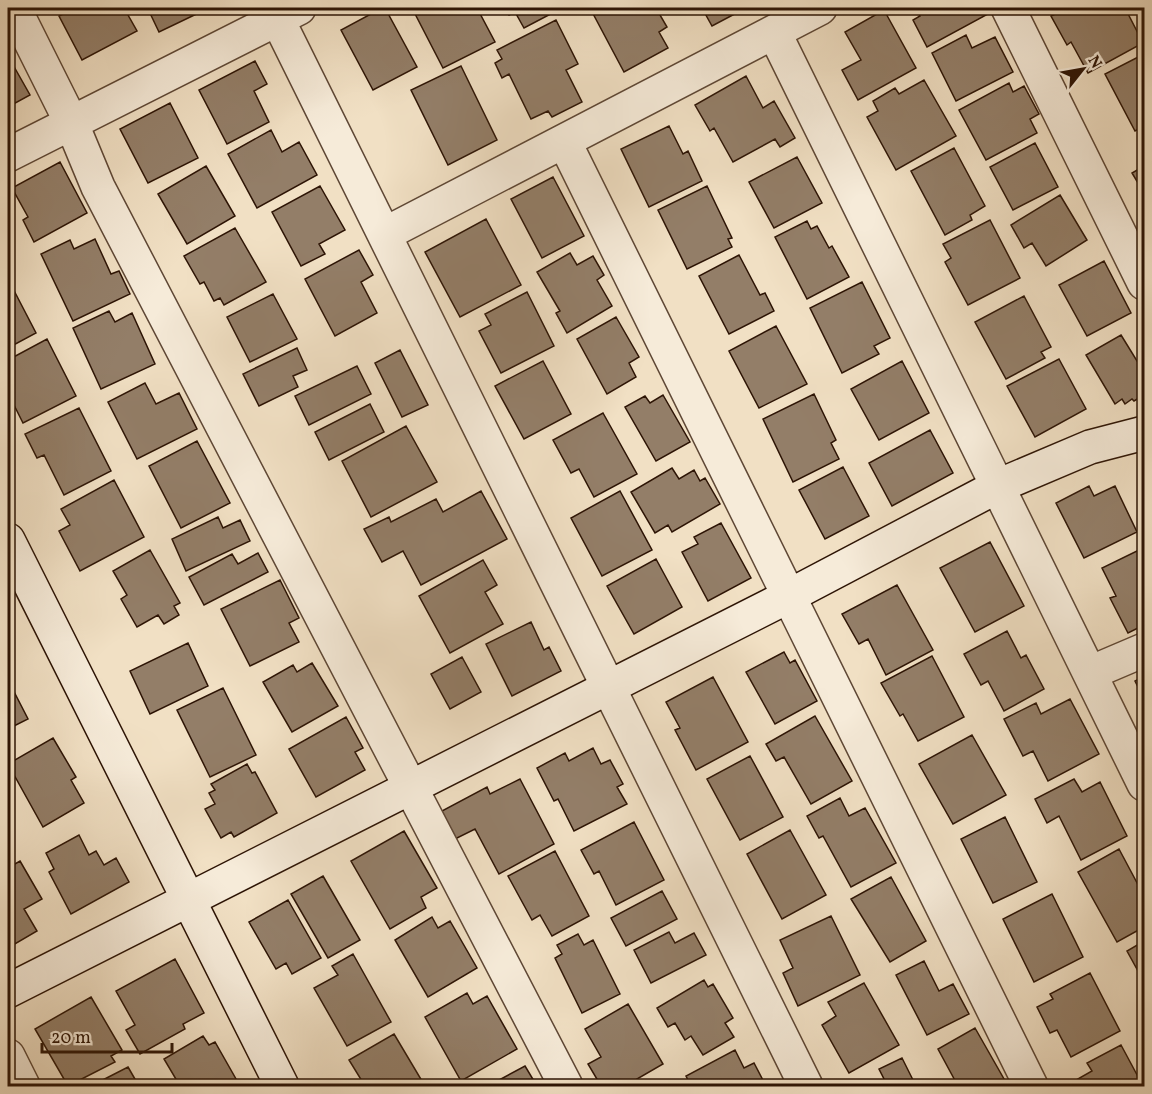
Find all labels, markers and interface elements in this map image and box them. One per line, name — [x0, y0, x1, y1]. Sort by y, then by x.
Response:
north arrow — [1053, 39, 1113, 99]
text: N — [1082, 52, 1107, 73]
scale bar — [42, 1016, 172, 1054]
text: 20 m — [51, 1026, 91, 1051]

